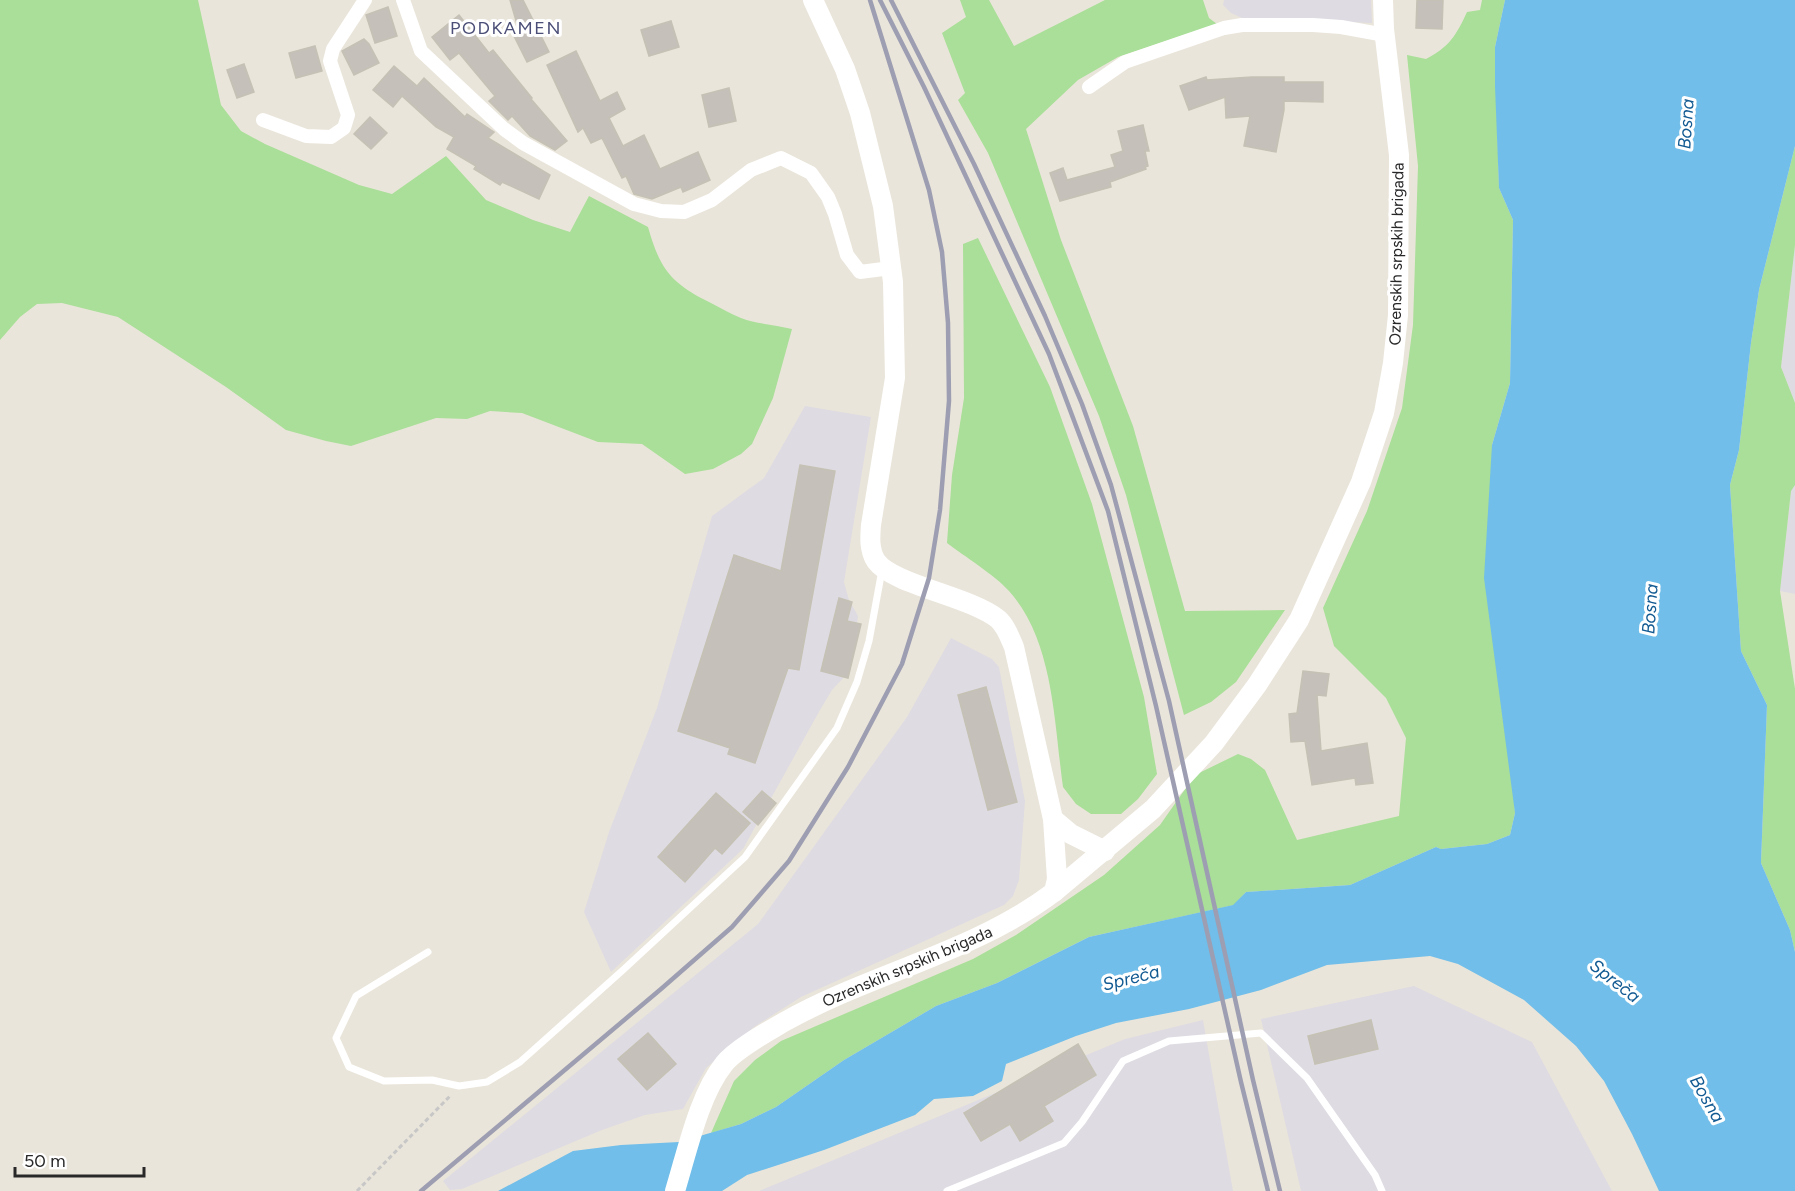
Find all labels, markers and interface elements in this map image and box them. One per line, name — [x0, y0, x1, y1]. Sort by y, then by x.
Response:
district label: PODKAMEN — [450, 17, 562, 39]
water label: Bosna — [1673, 98, 1699, 150]
street label: Ozrenskih srpskih brigada — [1385, 162, 1408, 346]
water label: Bosna — [1637, 583, 1663, 635]
street label: Ozrenskih srpskih brigada — [819, 922, 995, 1011]
water label: Spreča — [1585, 954, 1645, 1008]
water label: Spreča — [1100, 960, 1162, 996]
water label: Bosna — [1685, 1072, 1729, 1127]
scale bar — [15, 1140, 144, 1178]
text: 50 m — [24, 1150, 66, 1172]

